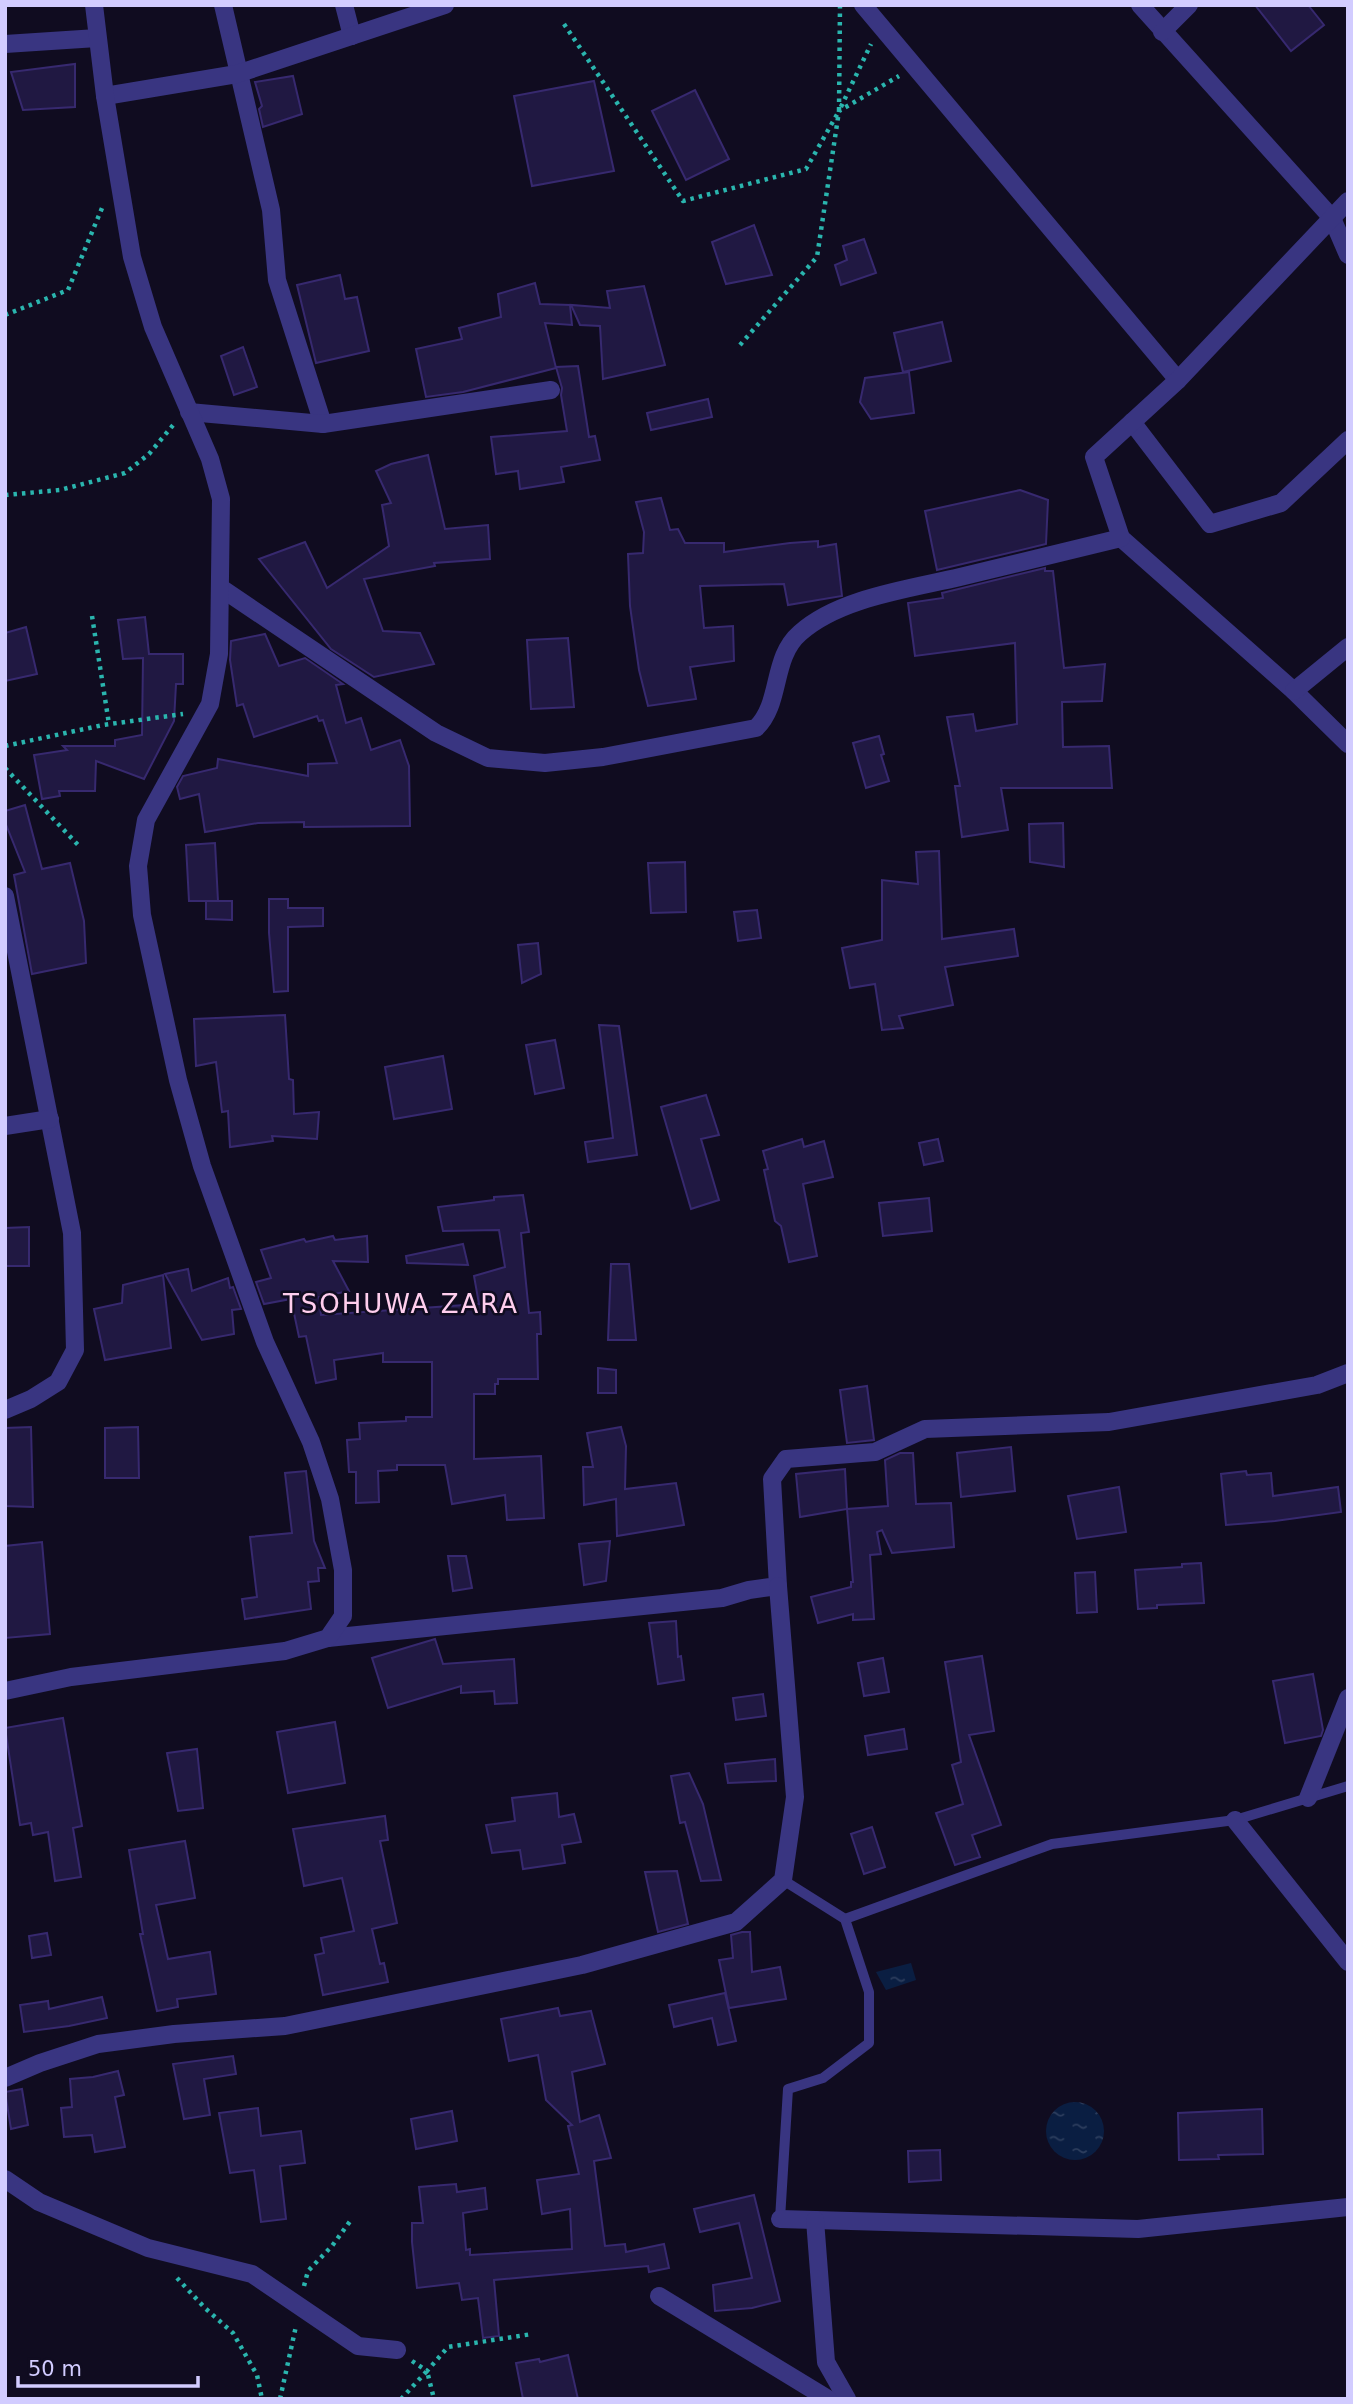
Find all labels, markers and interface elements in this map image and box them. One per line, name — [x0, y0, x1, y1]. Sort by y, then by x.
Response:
district label: TSOHUWA ZARA — [282, 1289, 519, 1319]
scale bar — [18, 2344, 198, 2388]
text: 50 m — [28, 2357, 82, 2381]

